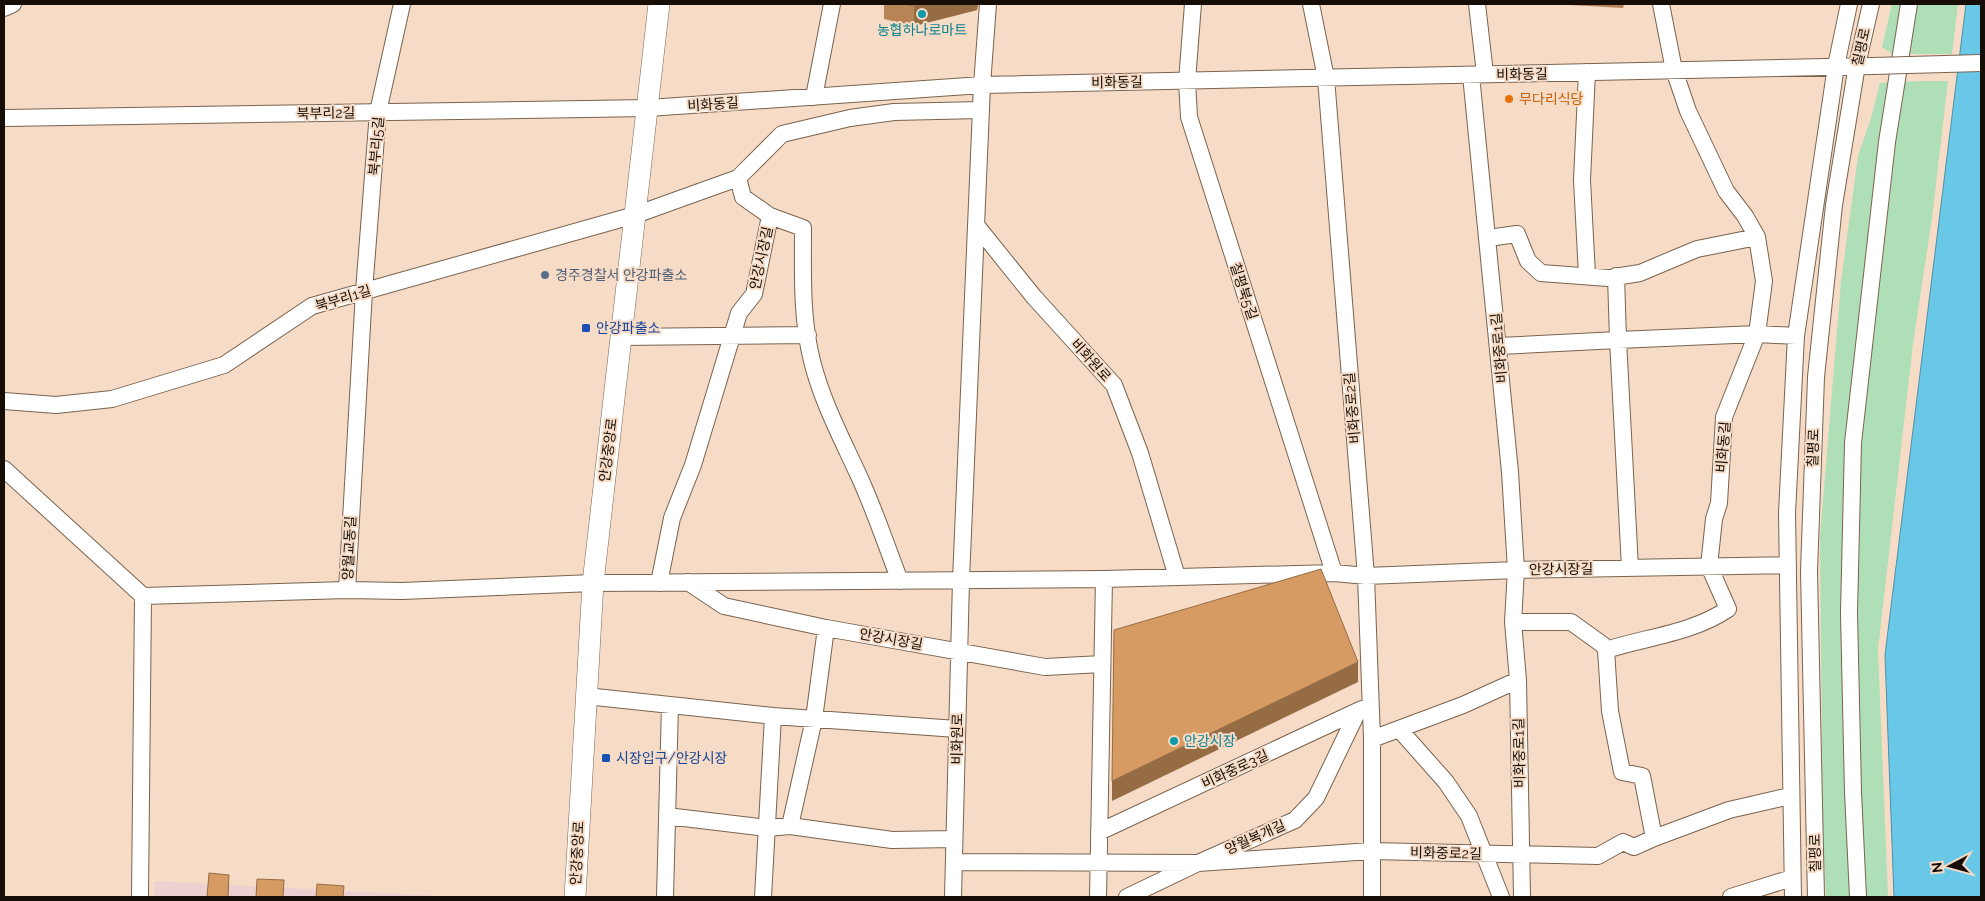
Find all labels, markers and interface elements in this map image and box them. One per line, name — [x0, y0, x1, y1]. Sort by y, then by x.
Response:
marker: 농협하나로마트 — [916, 8, 928, 20]
place label: 농협하나로마트 — [877, 22, 967, 38]
street label: 칠평로 — [1849, 26, 1873, 68]
street label: 비화동길 — [1496, 66, 1548, 82]
street label: 비화동길 — [1091, 74, 1143, 90]
place label: 무다리식당 — [1519, 91, 1584, 107]
marker: 무다리식당 — [1503, 93, 1515, 105]
street label: 비화동길 — [687, 94, 739, 114]
street label: 북부리2길 — [296, 104, 356, 122]
street label: 북부리5길 — [365, 116, 387, 176]
street label: 안강시장길 — [746, 225, 776, 291]
street label: 칠평북5길 — [1227, 260, 1261, 322]
place label: 경주경찰서 안강파출소 — [555, 267, 687, 283]
marker: 경주경찰서 안강파출소 — [539, 269, 551, 281]
street label: 북부리1길 — [313, 282, 373, 314]
street label: 비화중로1길 — [1488, 312, 1510, 384]
place label: 안강파출소 — [596, 320, 661, 336]
marker: 안강파출소 — [580, 322, 592, 334]
street label: 비화원로 — [1068, 335, 1114, 385]
street label: 비화중로2길 — [1341, 372, 1363, 444]
street label: 안강중앙로 — [596, 417, 620, 483]
street label: 비화동길 — [1713, 421, 1733, 473]
street label: 칠평로 — [1804, 428, 1822, 468]
street label: 양월교동길 — [339, 515, 359, 581]
street label: 안강시장길 — [1529, 560, 1593, 578]
street label: 안강시장길 — [858, 626, 924, 652]
street label: 비화원로 — [949, 713, 965, 765]
street label: 비화중로1길 — [1510, 718, 1528, 788]
place label: 안강시장 — [1184, 733, 1236, 749]
marker: 안강시장 — [1168, 735, 1180, 747]
street label: 비화중로3길 — [1199, 747, 1271, 791]
place label: 시장입구/안강시장 — [616, 750, 728, 766]
marker: 시장입구/안강시장 — [600, 752, 612, 764]
street label: 양월복개길 — [1222, 817, 1288, 857]
street label: 안강중앙로 — [567, 820, 587, 886]
street label: 칠평로 — [1807, 833, 1823, 872]
north arrow — [1925, 841, 1975, 891]
street label: 비화중로2길 — [1410, 844, 1482, 862]
text: N — [1929, 861, 1946, 874]

